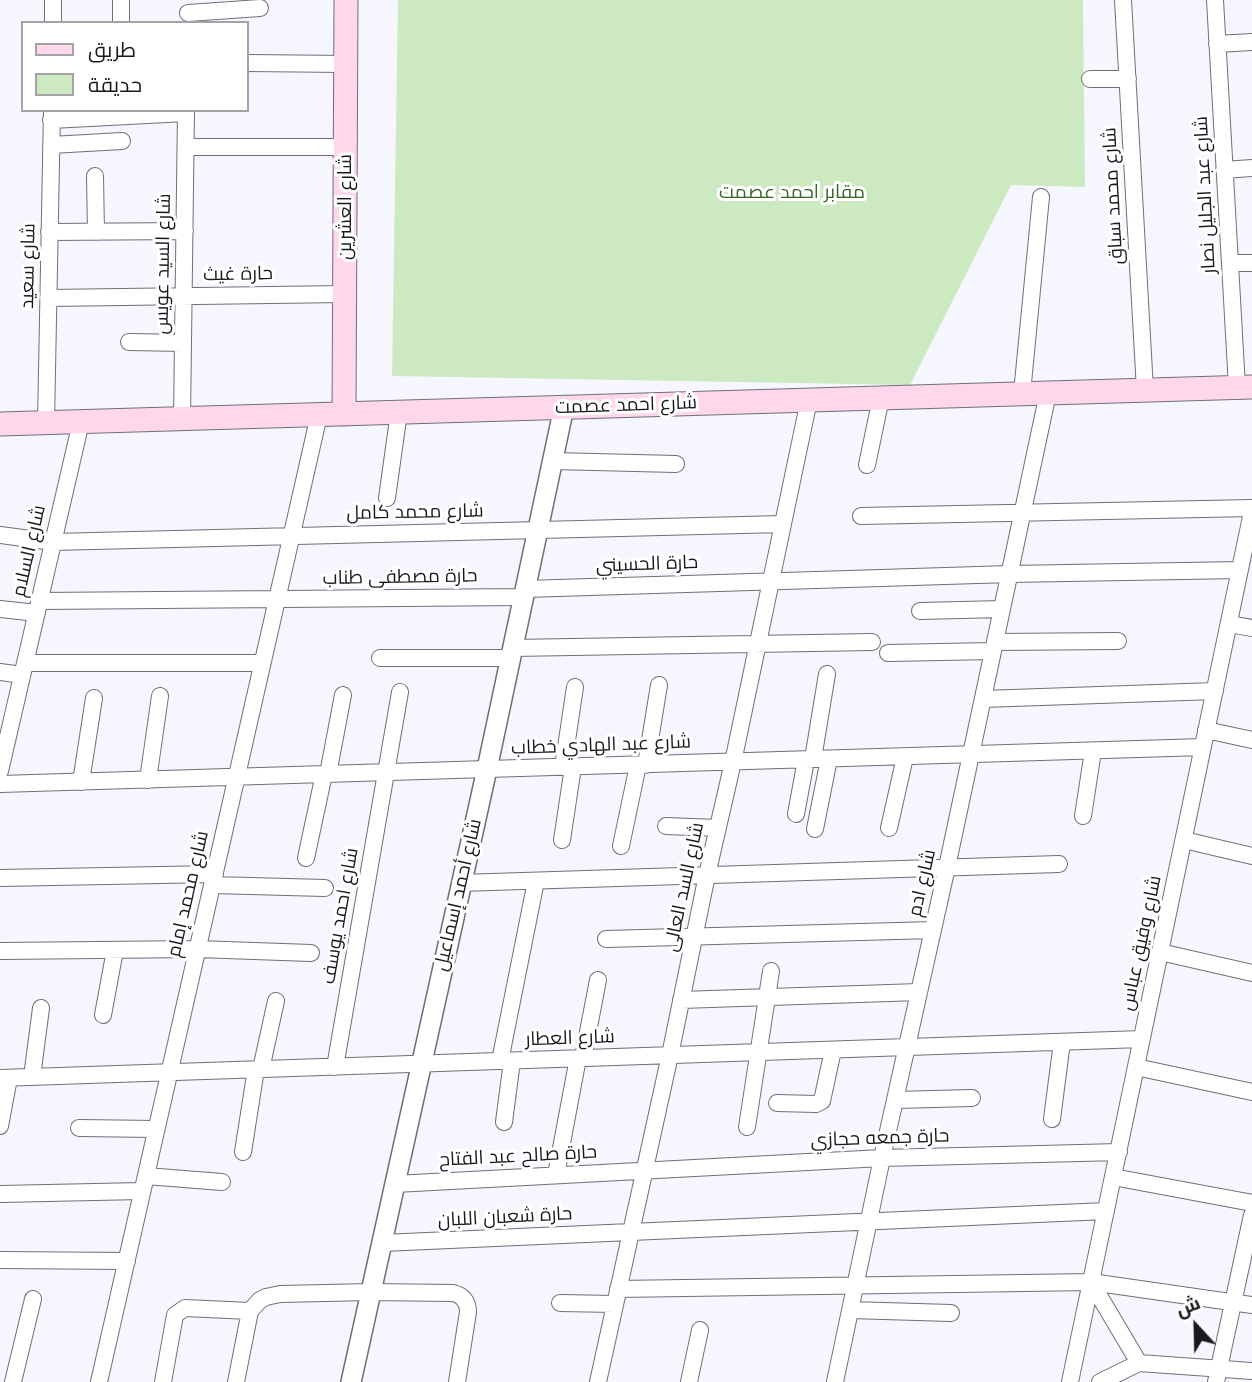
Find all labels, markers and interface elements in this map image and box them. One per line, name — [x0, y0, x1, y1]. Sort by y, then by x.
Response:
legend — [21, 21, 248, 112]
text: طريق — [88, 37, 136, 62]
text: حديقة — [88, 72, 142, 97]
street label: شارع عبد الجليل نصار — [1189, 115, 1221, 275]
street label: شارع محمد سباق — [1098, 127, 1128, 265]
street label: شارع العشرين — [334, 154, 356, 260]
park label: مقابر احمد عصمت — [719, 181, 865, 203]
street label: شارع السيد عويس — [150, 193, 176, 335]
street label: شارع سعيد — [16, 223, 40, 309]
street label: حارة غيث — [203, 262, 273, 286]
street label: شارع احمد عصمت — [555, 391, 697, 419]
street label: شارع محمد كامل — [346, 499, 484, 525]
street label: شارع السلام — [7, 503, 51, 599]
street label: حارة الحسيني — [595, 551, 699, 577]
street label: حارة مصطفى طناب — [322, 564, 478, 590]
street label: شارع عبد الهادي خطاب — [511, 730, 691, 760]
street label: شارع أحمد إسماعيل — [429, 817, 487, 973]
street label: شارع السد العالى — [659, 820, 709, 954]
street label: شارع محمد إمام — [162, 829, 214, 959]
street label: شارع احمد يوسف — [317, 846, 363, 986]
street label: شارع ادم — [903, 847, 941, 919]
street label: شارع وفيق عباس — [1116, 873, 1166, 1013]
street label: شارع العطار — [525, 1025, 615, 1051]
street label: حارة جمعه حجازي — [810, 1124, 950, 1152]
street label: حارة صالح عبد الفتاح — [438, 1140, 598, 1172]
street label: حارة شعبان اللبان — [437, 1202, 573, 1232]
north arrow — [1161, 1291, 1231, 1361]
text: ش — [1172, 1291, 1204, 1321]

